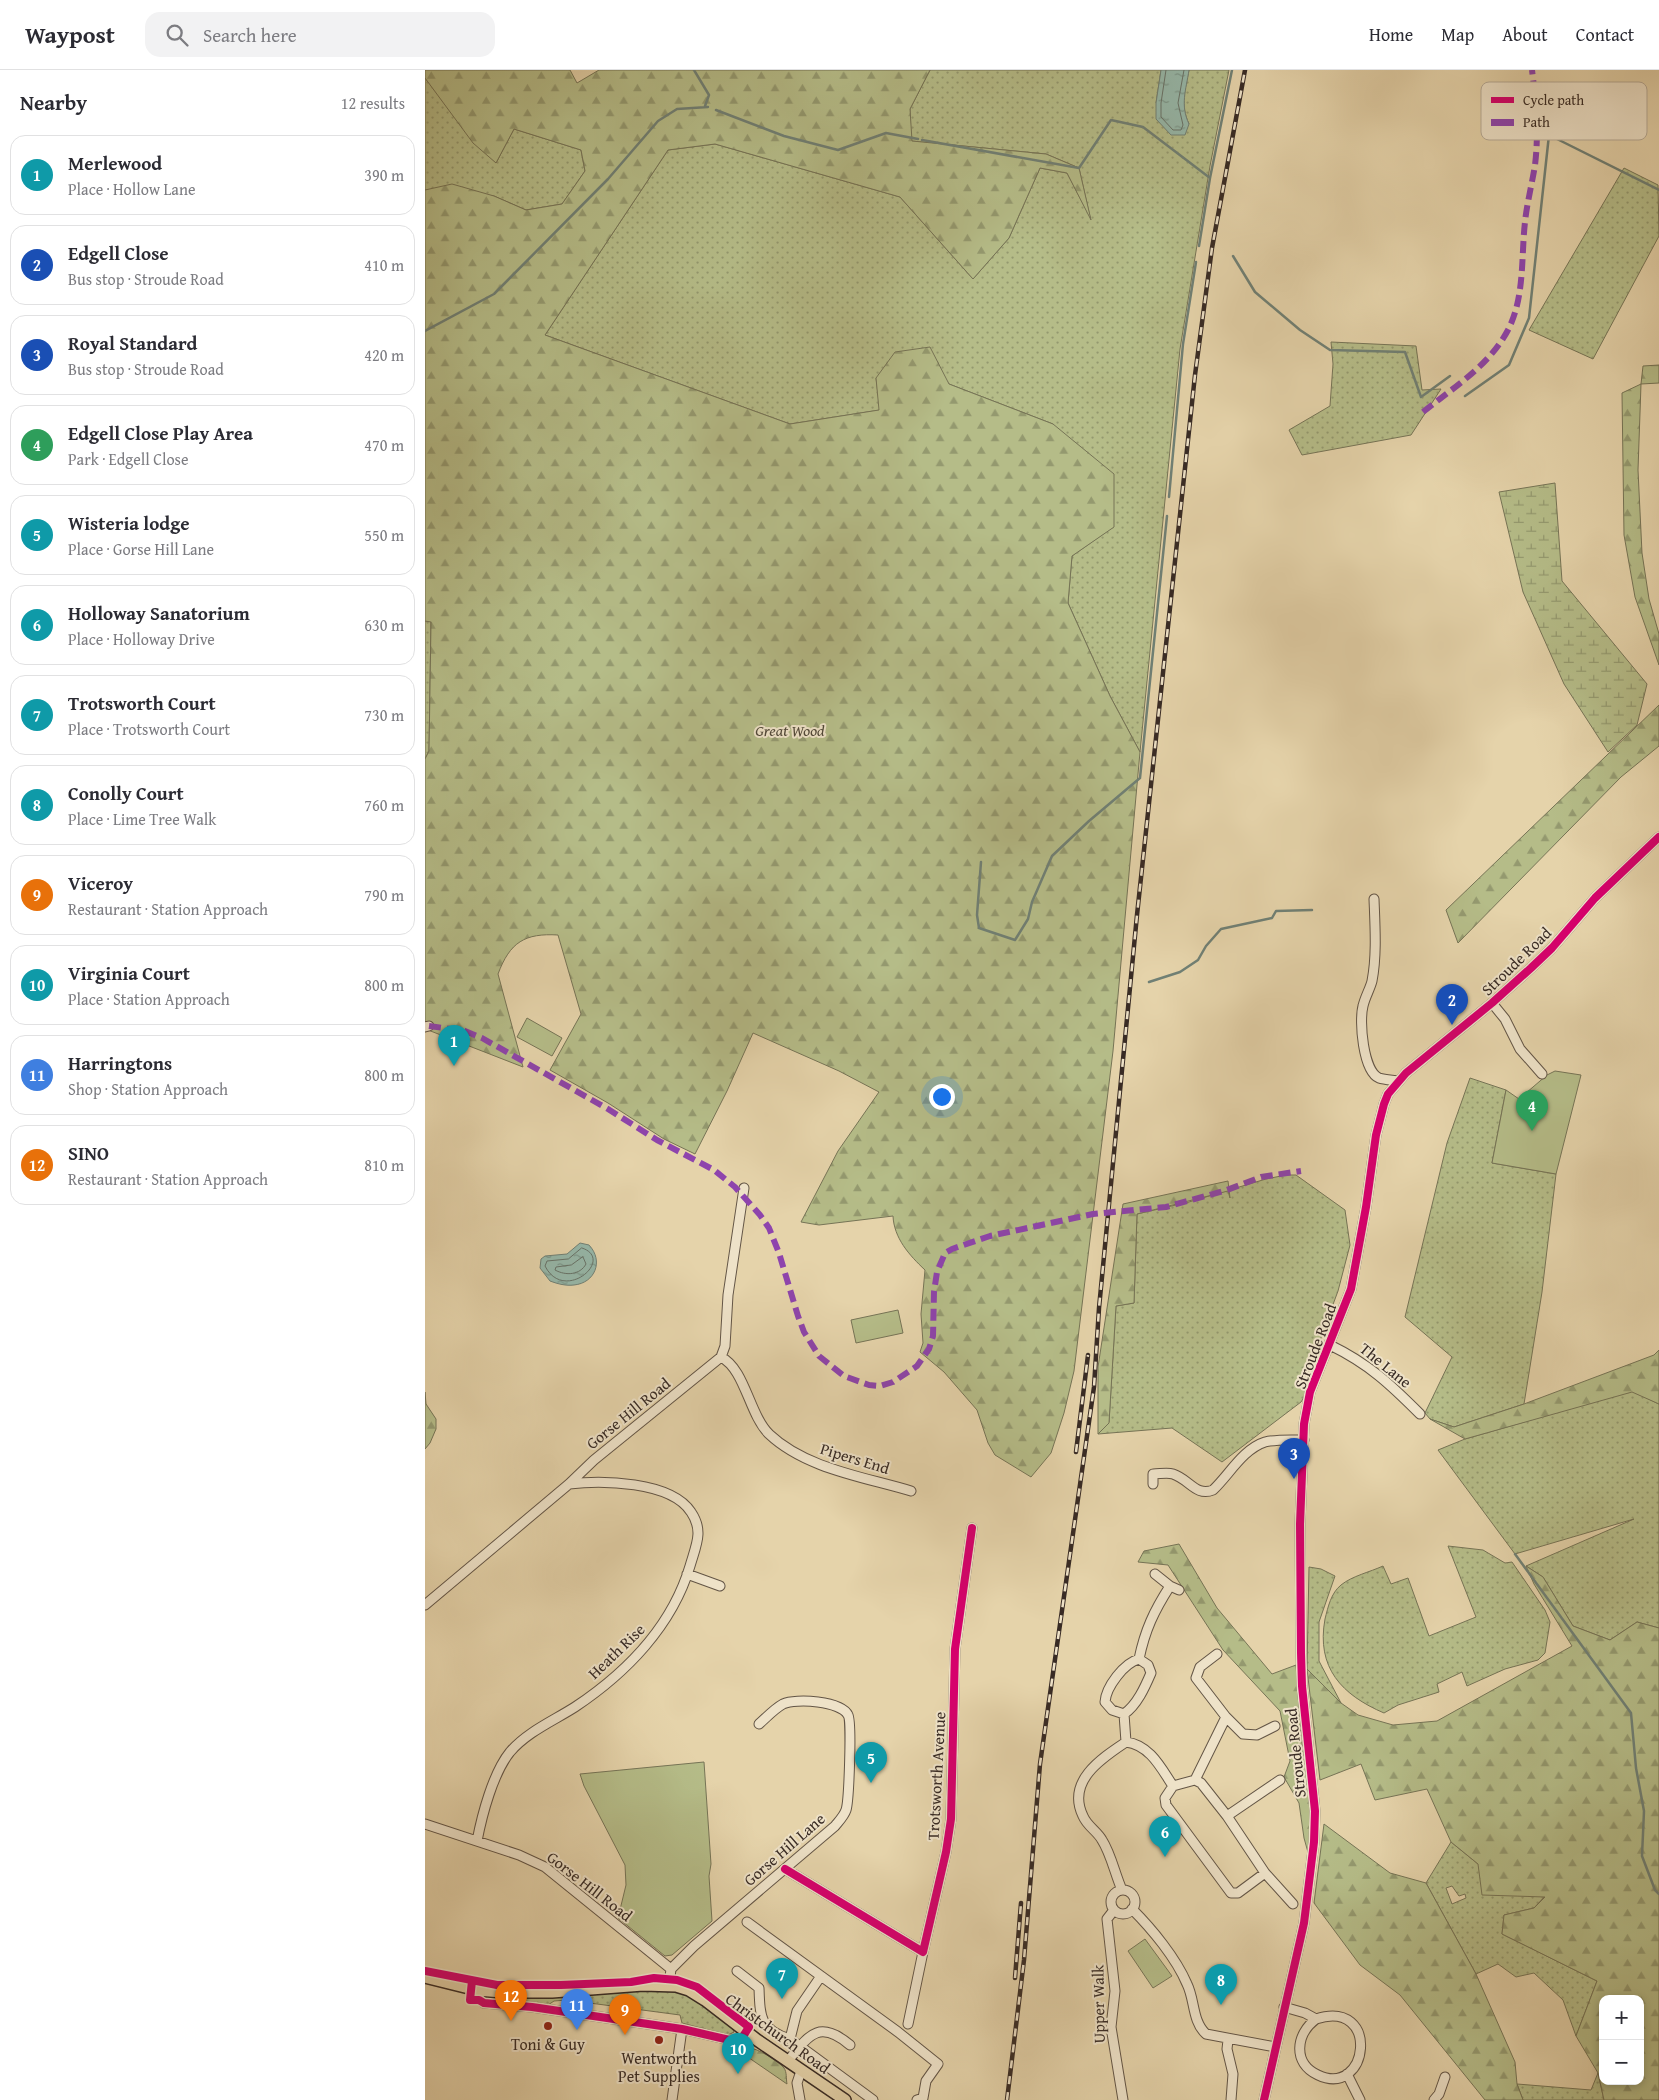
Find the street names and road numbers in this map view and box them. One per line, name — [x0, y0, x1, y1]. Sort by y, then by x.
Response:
street label: Stroude Road — [1475, 921, 1557, 1001]
street label: Stroude Road — [1288, 1299, 1342, 1392]
street label: The Lane — [1355, 1337, 1417, 1393]
street label: Gorse Hill Road — [581, 1371, 676, 1455]
street label: Pipers End — [817, 1436, 893, 1480]
street label: Heath Rise — [582, 1618, 650, 1684]
street label: Stroude Road — [1278, 1707, 1312, 1799]
street label: Trotsworth Avenue — [921, 1711, 951, 1841]
street label: Gorse Hill Lane — [738, 1807, 830, 1891]
street label: Gorse Hill Road — [542, 1845, 638, 1927]
street label: Upper Walk — [1085, 1964, 1111, 2044]
street label: Christchurch Road — [721, 1987, 836, 2080]

